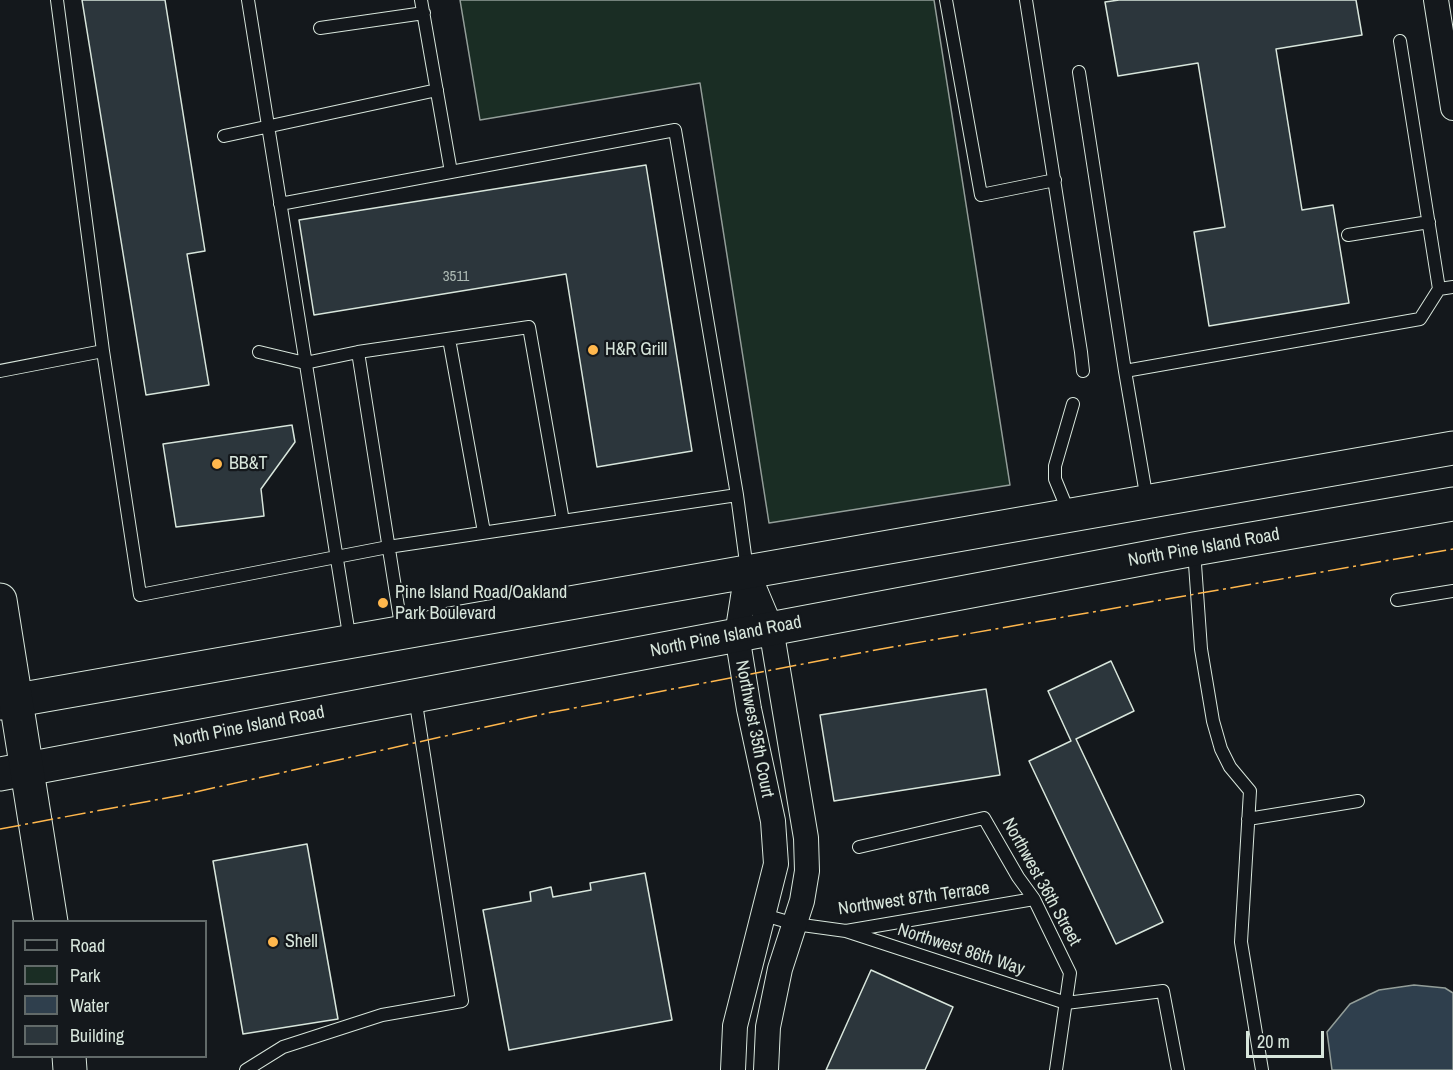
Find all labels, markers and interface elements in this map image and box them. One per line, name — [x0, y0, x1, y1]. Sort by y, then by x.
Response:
house number: 3511 — [443, 268, 469, 286]
place label: H&R Grill — [605, 339, 667, 361]
marker: H&R Grill — [586, 343, 600, 357]
place label: BB&T — [229, 453, 268, 475]
marker: BB&T — [210, 457, 224, 471]
street label: North Pine Island Road — [1127, 524, 1281, 572]
place label: Pine Island Road/Oakland Park Boulevard — [395, 582, 567, 624]
marker: Pine Island Road/Oakland Park Boulevard — [376, 596, 390, 610]
street label: North Pine Island Road — [649, 612, 803, 662]
street label: Northwest 35th Court — [730, 658, 778, 800]
street label: North Pine Island Road — [172, 702, 326, 752]
street label: Northwest 36th Street — [997, 814, 1085, 950]
street label: Northwest 87th Terrace — [837, 878, 991, 920]
street label: Northwest 86th Way — [895, 919, 1027, 981]
legend — [12, 920, 207, 1058]
place label: Shell — [285, 931, 318, 953]
text: Road — [70, 933, 105, 958]
marker: Shell — [266, 935, 280, 949]
text: Park — [70, 963, 100, 988]
text: Water — [70, 993, 109, 1018]
scale bar — [1249, 1019, 1327, 1057]
text: Building — [70, 1023, 124, 1048]
text: 20 m — [1257, 1029, 1290, 1054]

